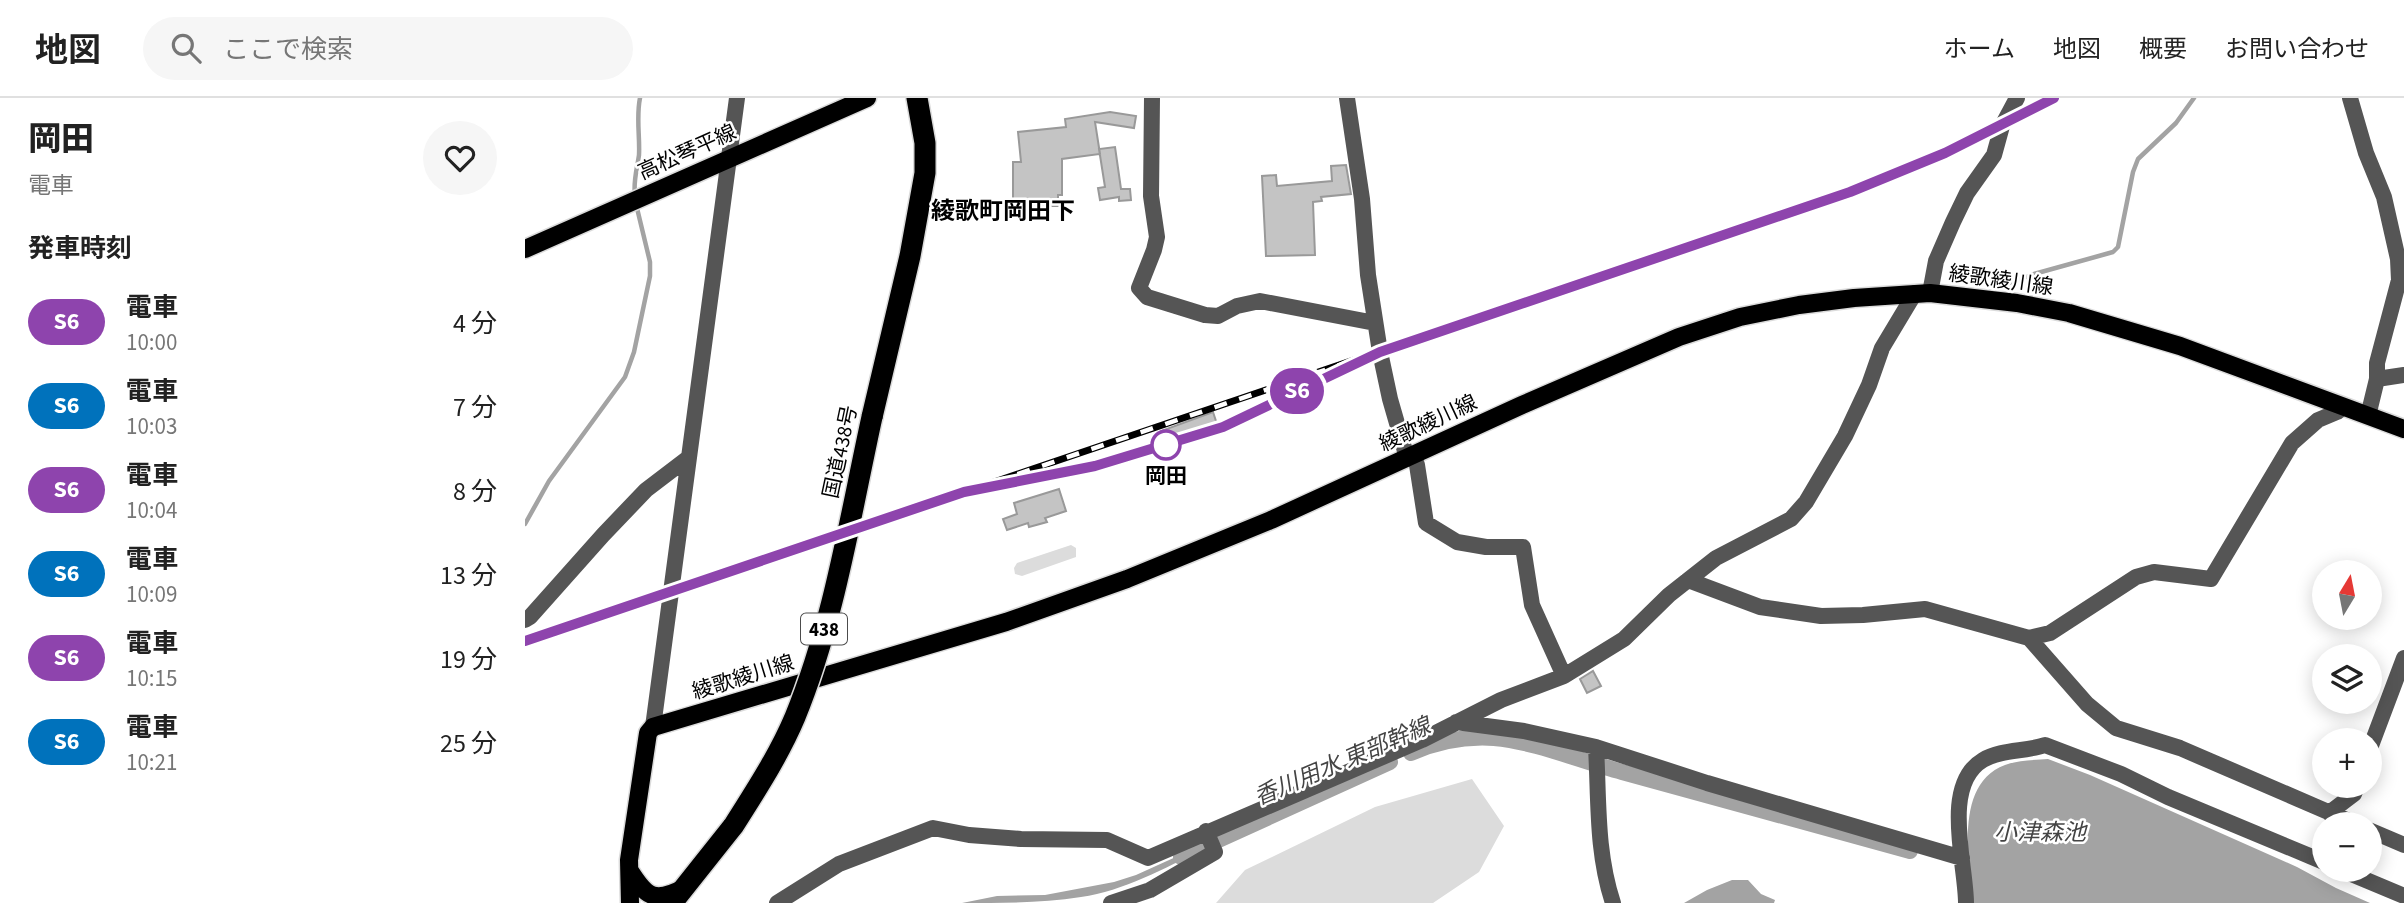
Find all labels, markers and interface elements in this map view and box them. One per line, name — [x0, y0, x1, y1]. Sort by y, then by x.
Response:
search box — [143, 17, 633, 80]
text: 地図 — [35, 27, 101, 74]
icon: search — [167, 29, 205, 67]
text: ここで検索 — [223, 31, 353, 68]
text: ホーム — [1944, 32, 2015, 67]
text: 地図 — [2053, 32, 2101, 67]
text: 概要 — [2139, 32, 2187, 67]
text: お問い合わせ — [2225, 32, 2369, 67]
text: 岡田 — [28, 116, 94, 163]
street label: 高松琴平線 — [633, 117, 741, 187]
button: heart — [423, 121, 497, 195]
text: 電車 — [28, 169, 74, 202]
district label: 綾歌町岡田下 — [931, 194, 1075, 229]
text: 発車時刻 — [28, 230, 132, 267]
street label: 綾歌綾川線 — [1947, 258, 2055, 302]
text: 電車 — [126, 289, 178, 326]
text: S6 — [53, 304, 80, 339]
text: 4 分 — [453, 305, 497, 342]
text: 10:00 — [126, 326, 177, 359]
line badge: S6 — [1265, 368, 1329, 414]
text: 電車 — [126, 373, 178, 410]
text: S6 — [1284, 373, 1310, 408]
street label: 綾歌綾川線 — [1374, 387, 1482, 459]
text: S6 — [53, 388, 80, 423]
text: 7 分 — [453, 389, 497, 426]
street label: 国道438号 — [816, 403, 864, 501]
text: 10:03 — [126, 410, 177, 443]
marker: 岡田 — [1151, 430, 1181, 460]
text: 電車 — [126, 457, 178, 494]
place label: 岡田 — [1145, 461, 1187, 491]
text: S6 — [53, 472, 80, 507]
text: 8 分 — [453, 473, 497, 510]
text: 10:04 — [126, 494, 177, 527]
text: 電車 — [126, 541, 178, 578]
text: S6 — [53, 556, 80, 591]
text: 13 分 — [440, 557, 497, 594]
north arrow — [2312, 560, 2382, 630]
map controls — [2312, 560, 2382, 882]
text: 10:09 — [126, 578, 177, 611]
road number: 438 — [801, 614, 847, 644]
text: 電車 — [126, 625, 178, 662]
text: S6 — [53, 640, 80, 675]
text: 19 分 — [440, 641, 497, 678]
button: layers — [2312, 644, 2382, 714]
street label: 綾歌綾川線 — [688, 647, 798, 707]
text: 10:15 — [126, 662, 177, 695]
water label: 香川用水 東部幹線 — [1249, 708, 1438, 813]
text: 電車 — [126, 709, 178, 746]
text: S6 — [53, 724, 80, 759]
text: 25 分 — [440, 725, 497, 762]
button: + — [2312, 728, 2382, 798]
text: 10:21 — [126, 746, 177, 779]
button: − — [2312, 812, 2382, 882]
water label: 小津森池 — [1994, 816, 2088, 849]

